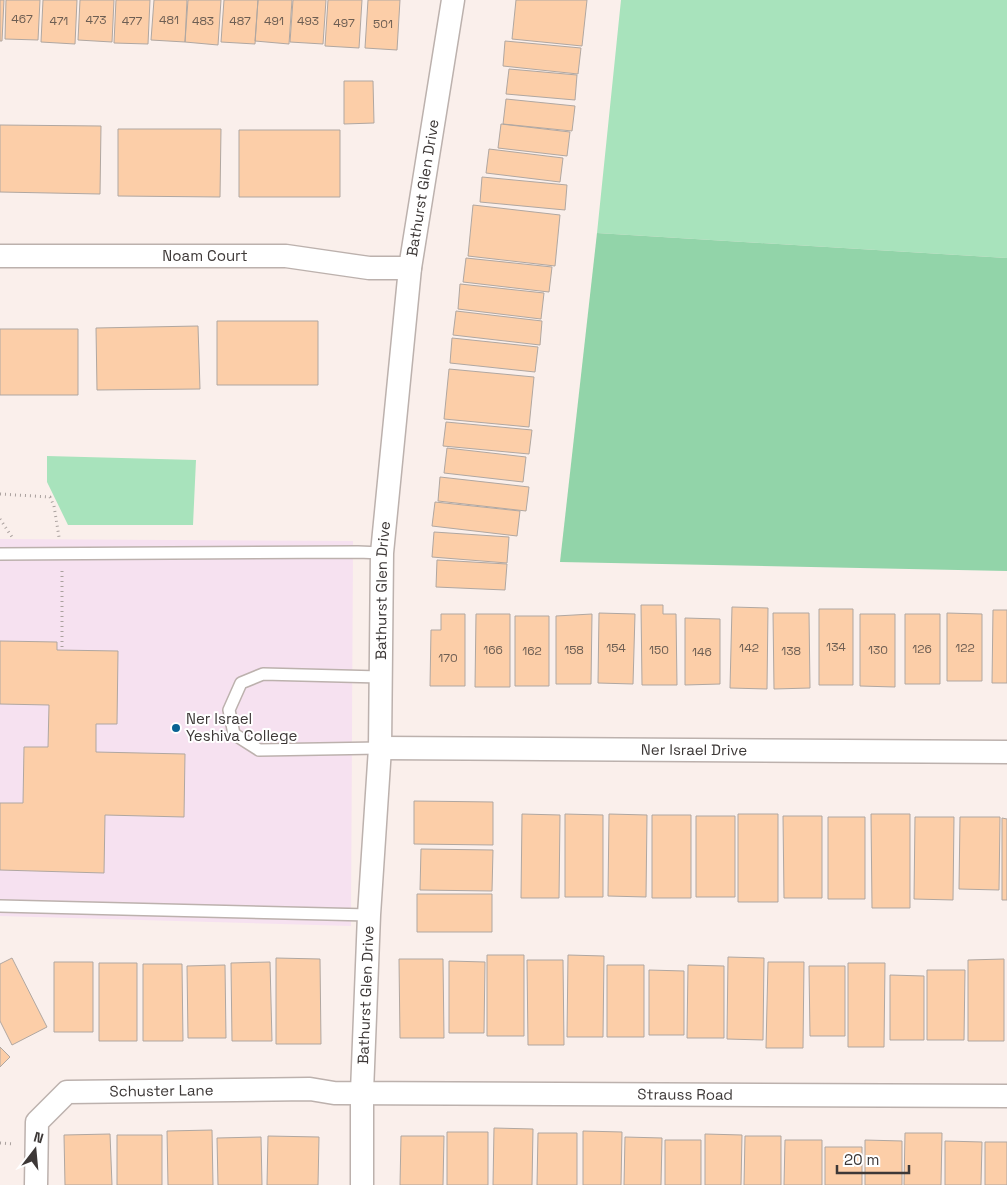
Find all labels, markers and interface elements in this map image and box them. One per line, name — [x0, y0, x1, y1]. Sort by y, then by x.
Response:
house number: 467 — [11, 11, 33, 27]
house number: 473 — [85, 12, 107, 28]
house number: 481 — [159, 12, 179, 28]
house number: 471 — [50, 13, 68, 29]
house number: 477 — [122, 13, 143, 29]
house number: 483 — [192, 13, 214, 29]
house number: 487 — [229, 13, 251, 29]
house number: 491 — [264, 13, 284, 29]
house number: 493 — [297, 13, 319, 29]
house number: 497 — [333, 15, 355, 31]
house number: 501 — [373, 16, 393, 32]
street label: Bathurst Glen Drive — [402, 118, 443, 258]
street label: Noam Court — [162, 246, 248, 265]
street label: Bathurst Glen Drive — [371, 520, 394, 660]
house number: 134 — [826, 639, 846, 655]
house number: 154 — [606, 640, 626, 656]
house number: 142 — [739, 640, 759, 656]
house number: 122 — [955, 640, 975, 656]
house number: 126 — [912, 641, 932, 657]
house number: 166 — [483, 642, 503, 658]
house number: 158 — [564, 642, 584, 658]
house number: 150 — [649, 642, 669, 658]
house number: 130 — [868, 642, 888, 658]
house number: 162 — [522, 643, 542, 659]
house number: 138 — [781, 643, 801, 659]
house number: 146 — [692, 644, 712, 660]
house number: 170 — [438, 650, 458, 666]
place label: Ner Israel Yeshiva College — [186, 709, 298, 745]
marker: Ner Israel Yeshiva College — [170, 722, 182, 734]
street label: Ner Israel Drive — [641, 740, 747, 759]
street label: Bathurst Glen Drive — [353, 925, 378, 1065]
street label: Schuster Lane — [109, 1080, 214, 1100]
street label: Strauss Road — [637, 1084, 733, 1104]
north arrow — [10, 1125, 60, 1175]
text: N — [32, 1128, 46, 1147]
scale bar — [837, 1142, 910, 1174]
text: 20 m — [844, 1150, 879, 1169]

